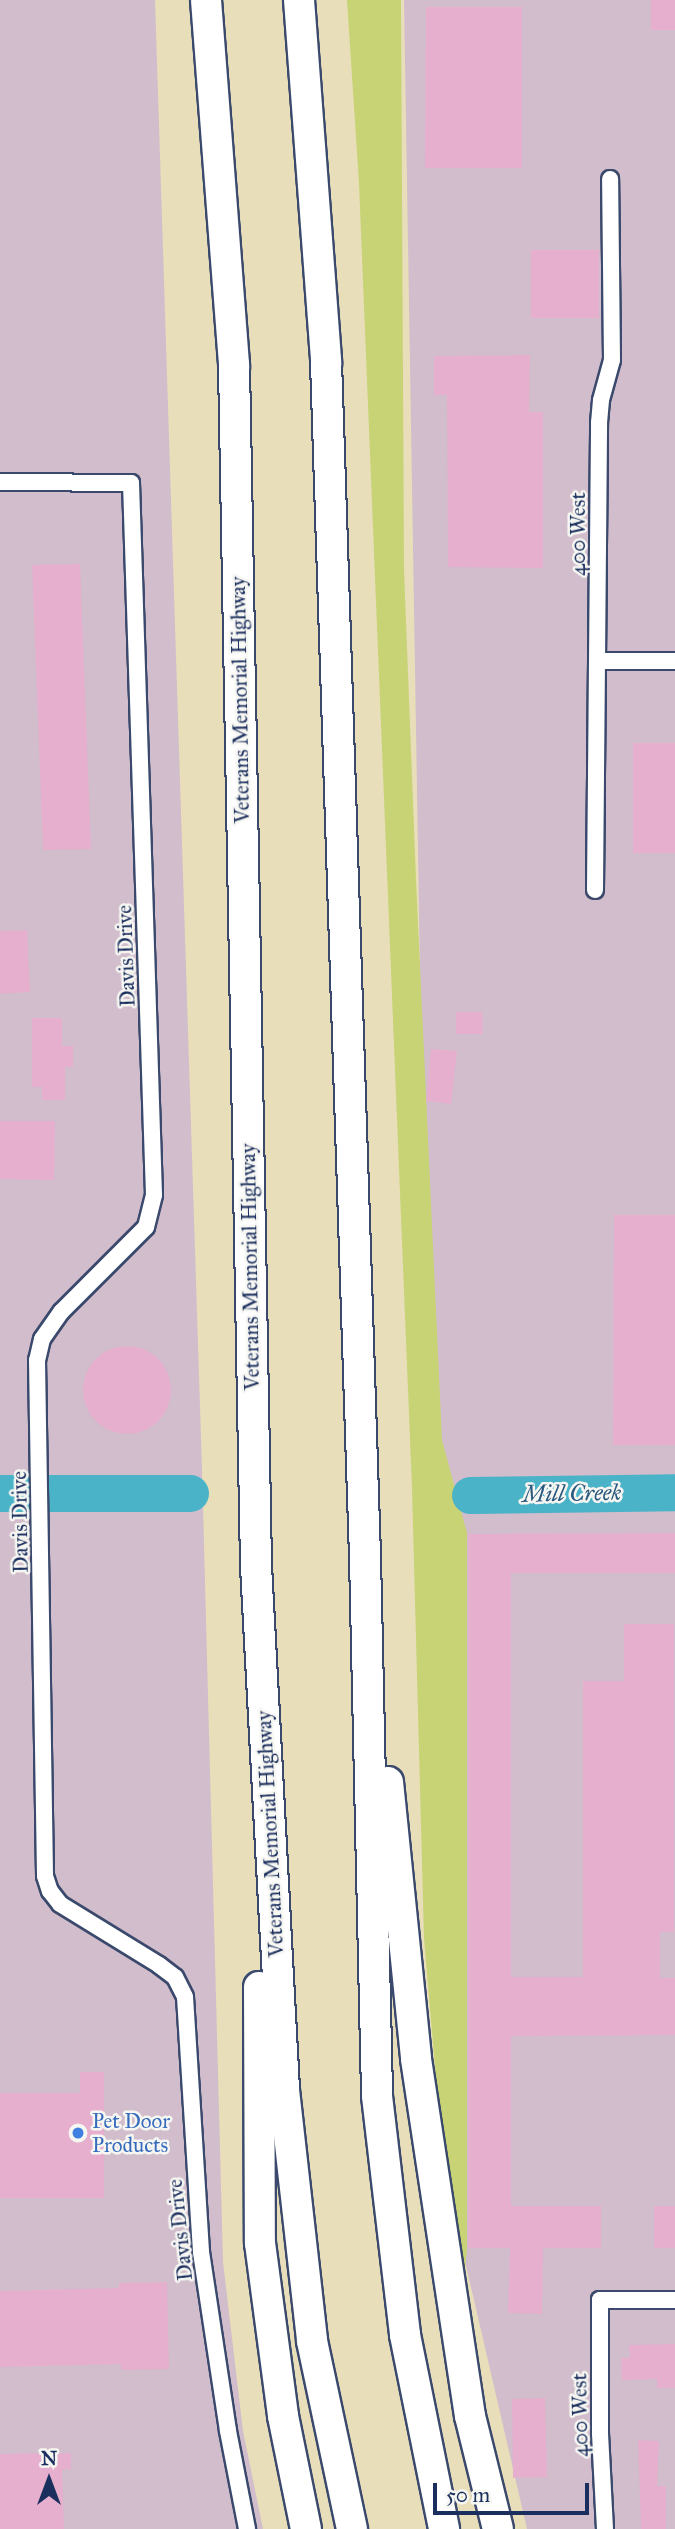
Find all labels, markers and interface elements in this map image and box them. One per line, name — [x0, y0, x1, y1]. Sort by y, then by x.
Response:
street label: 400 West — [565, 492, 591, 576]
street label: Veterans Memorial Highway — [225, 576, 255, 824]
street label: Davis Drive — [112, 905, 140, 1007]
street label: Veterans Memorial Highway — [235, 1143, 265, 1391]
street label: Davis Drive — [7, 1471, 33, 1573]
water label: Mill Creek — [522, 1478, 622, 1508]
street label: Veterans Memorial Highway — [251, 1710, 289, 1958]
place label: Pet Door Products — [92, 2108, 170, 2158]
marker: Pet Door Products — [70, 2125, 86, 2141]
street label: Davis Drive — [162, 2178, 198, 2282]
street label: 400 West — [567, 2373, 593, 2457]
north arrow — [14, 2445, 84, 2515]
text: N — [41, 2447, 57, 2470]
scale bar — [437, 2470, 593, 2514]
text: 50 m — [446, 2482, 490, 2508]

